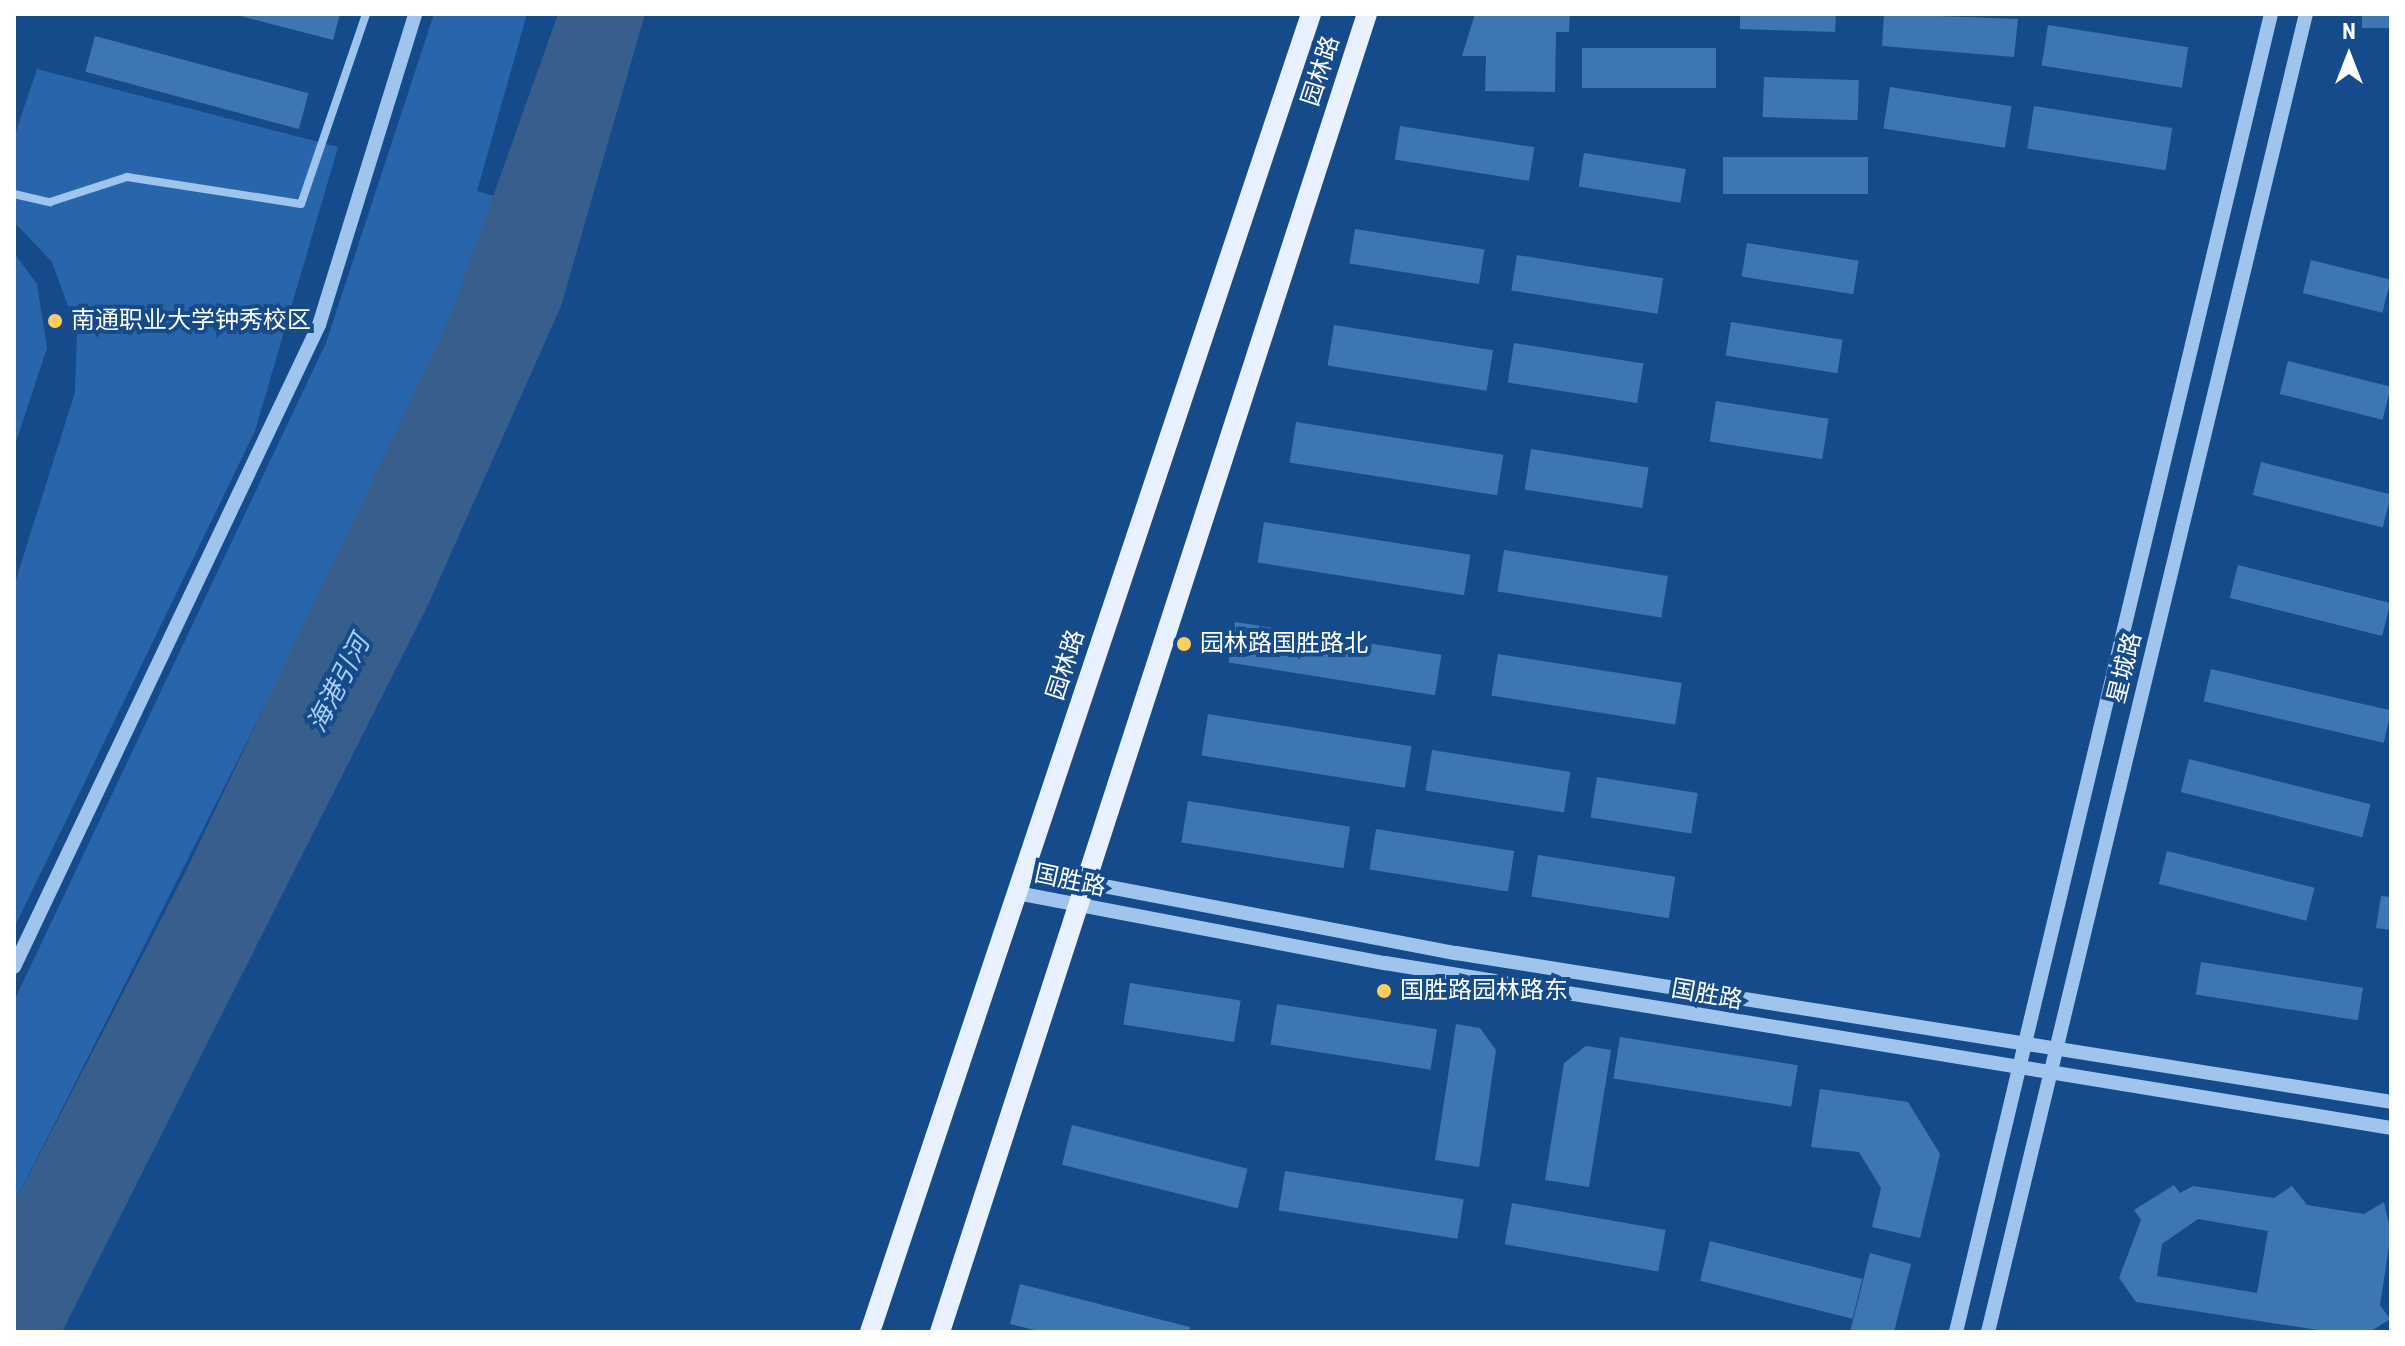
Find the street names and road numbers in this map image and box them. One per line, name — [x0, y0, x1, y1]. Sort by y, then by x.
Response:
street label: 园林路 — [1296, 32, 1346, 110]
street label: 园林路 — [1041, 626, 1091, 704]
street label: 星城路 — [2102, 630, 2148, 706]
street label: 国胜路 — [1032, 859, 1108, 903]
street label: 国胜路 — [1669, 975, 1745, 1015]

